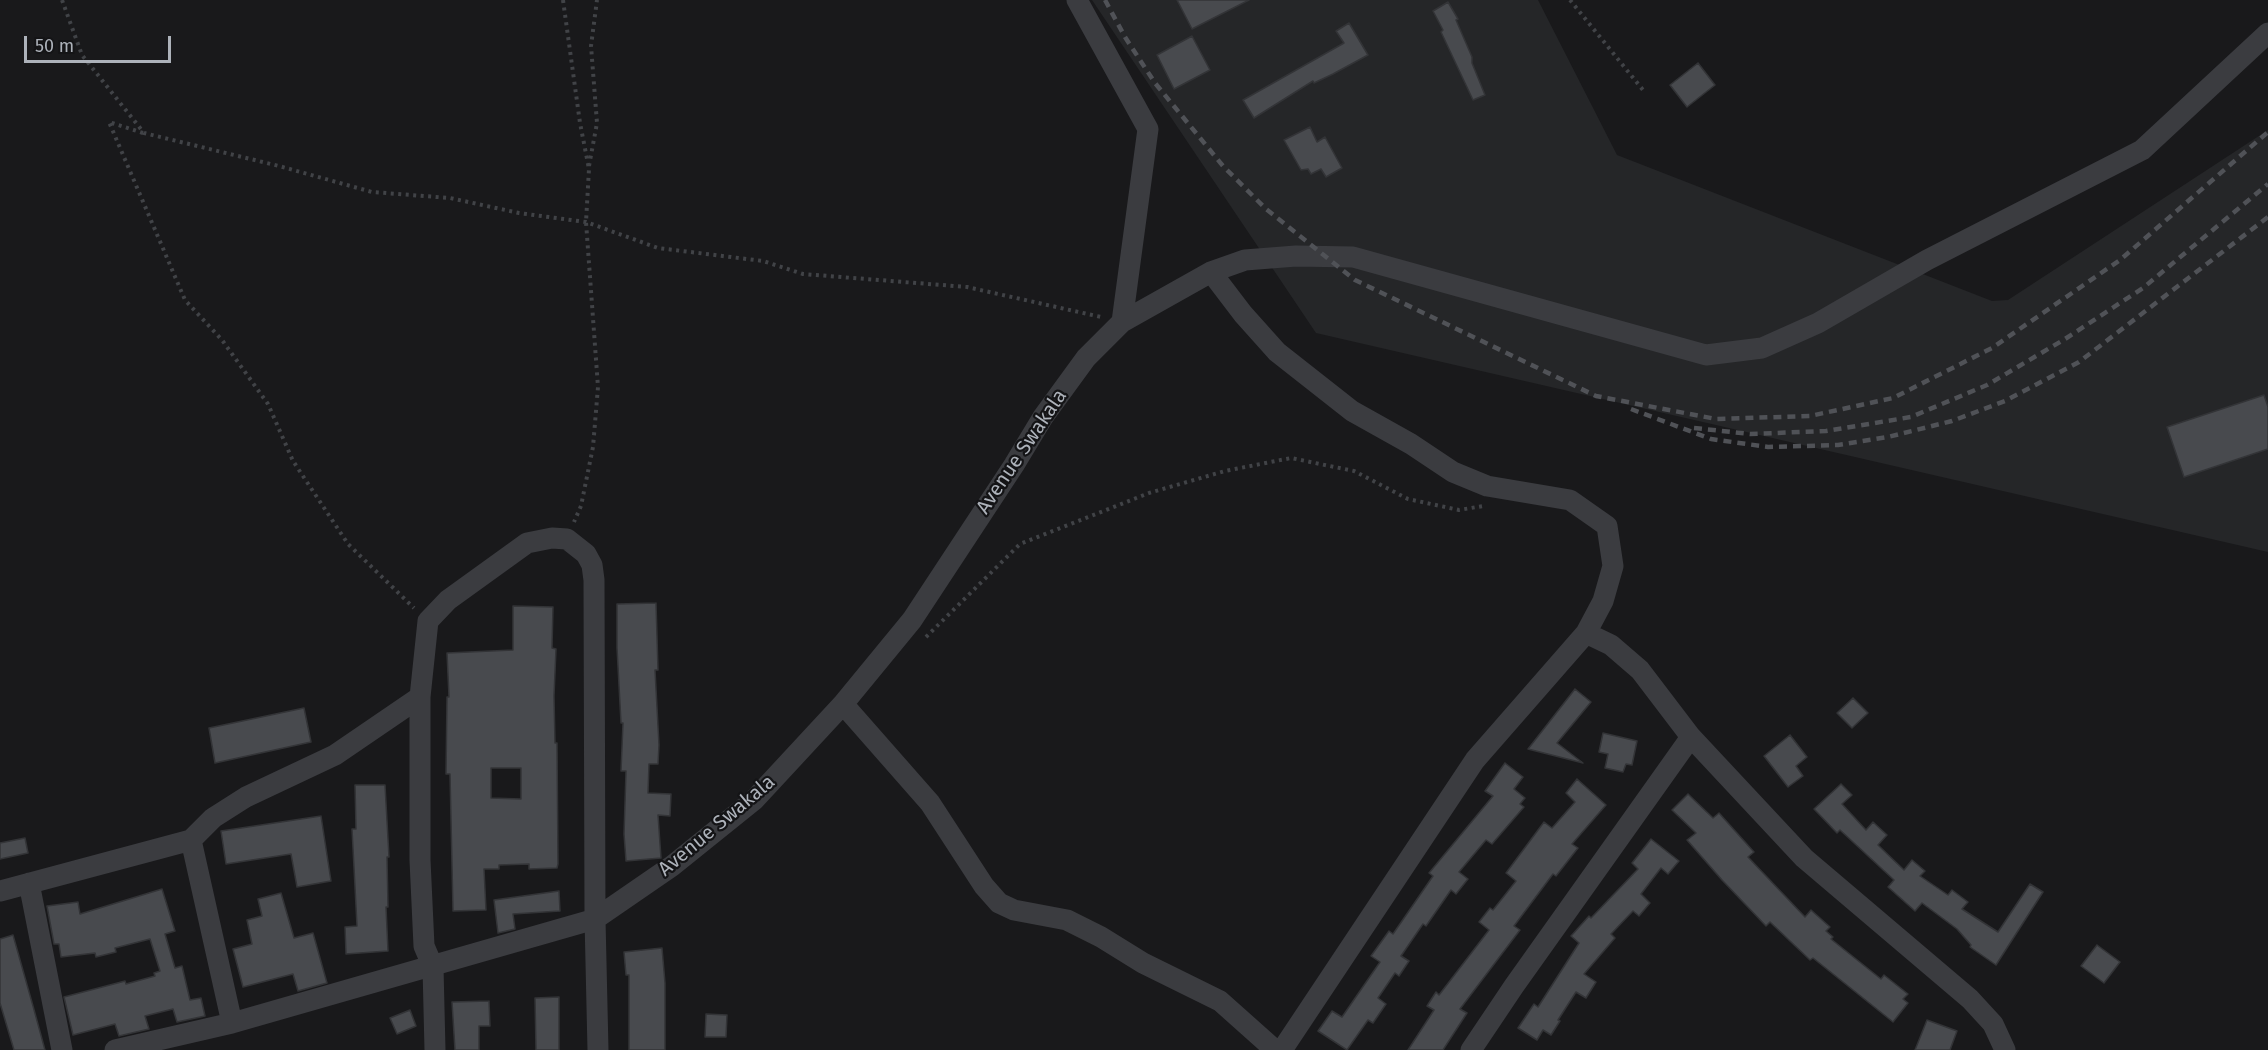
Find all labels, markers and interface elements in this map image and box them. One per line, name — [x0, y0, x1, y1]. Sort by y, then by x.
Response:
scale bar — [27, 24, 174, 62]
text: 50 m — [35, 35, 74, 57]
street label: Avenue Swakala — [972, 385, 1072, 519]
street label: Avenue Swakala — [654, 770, 780, 882]

